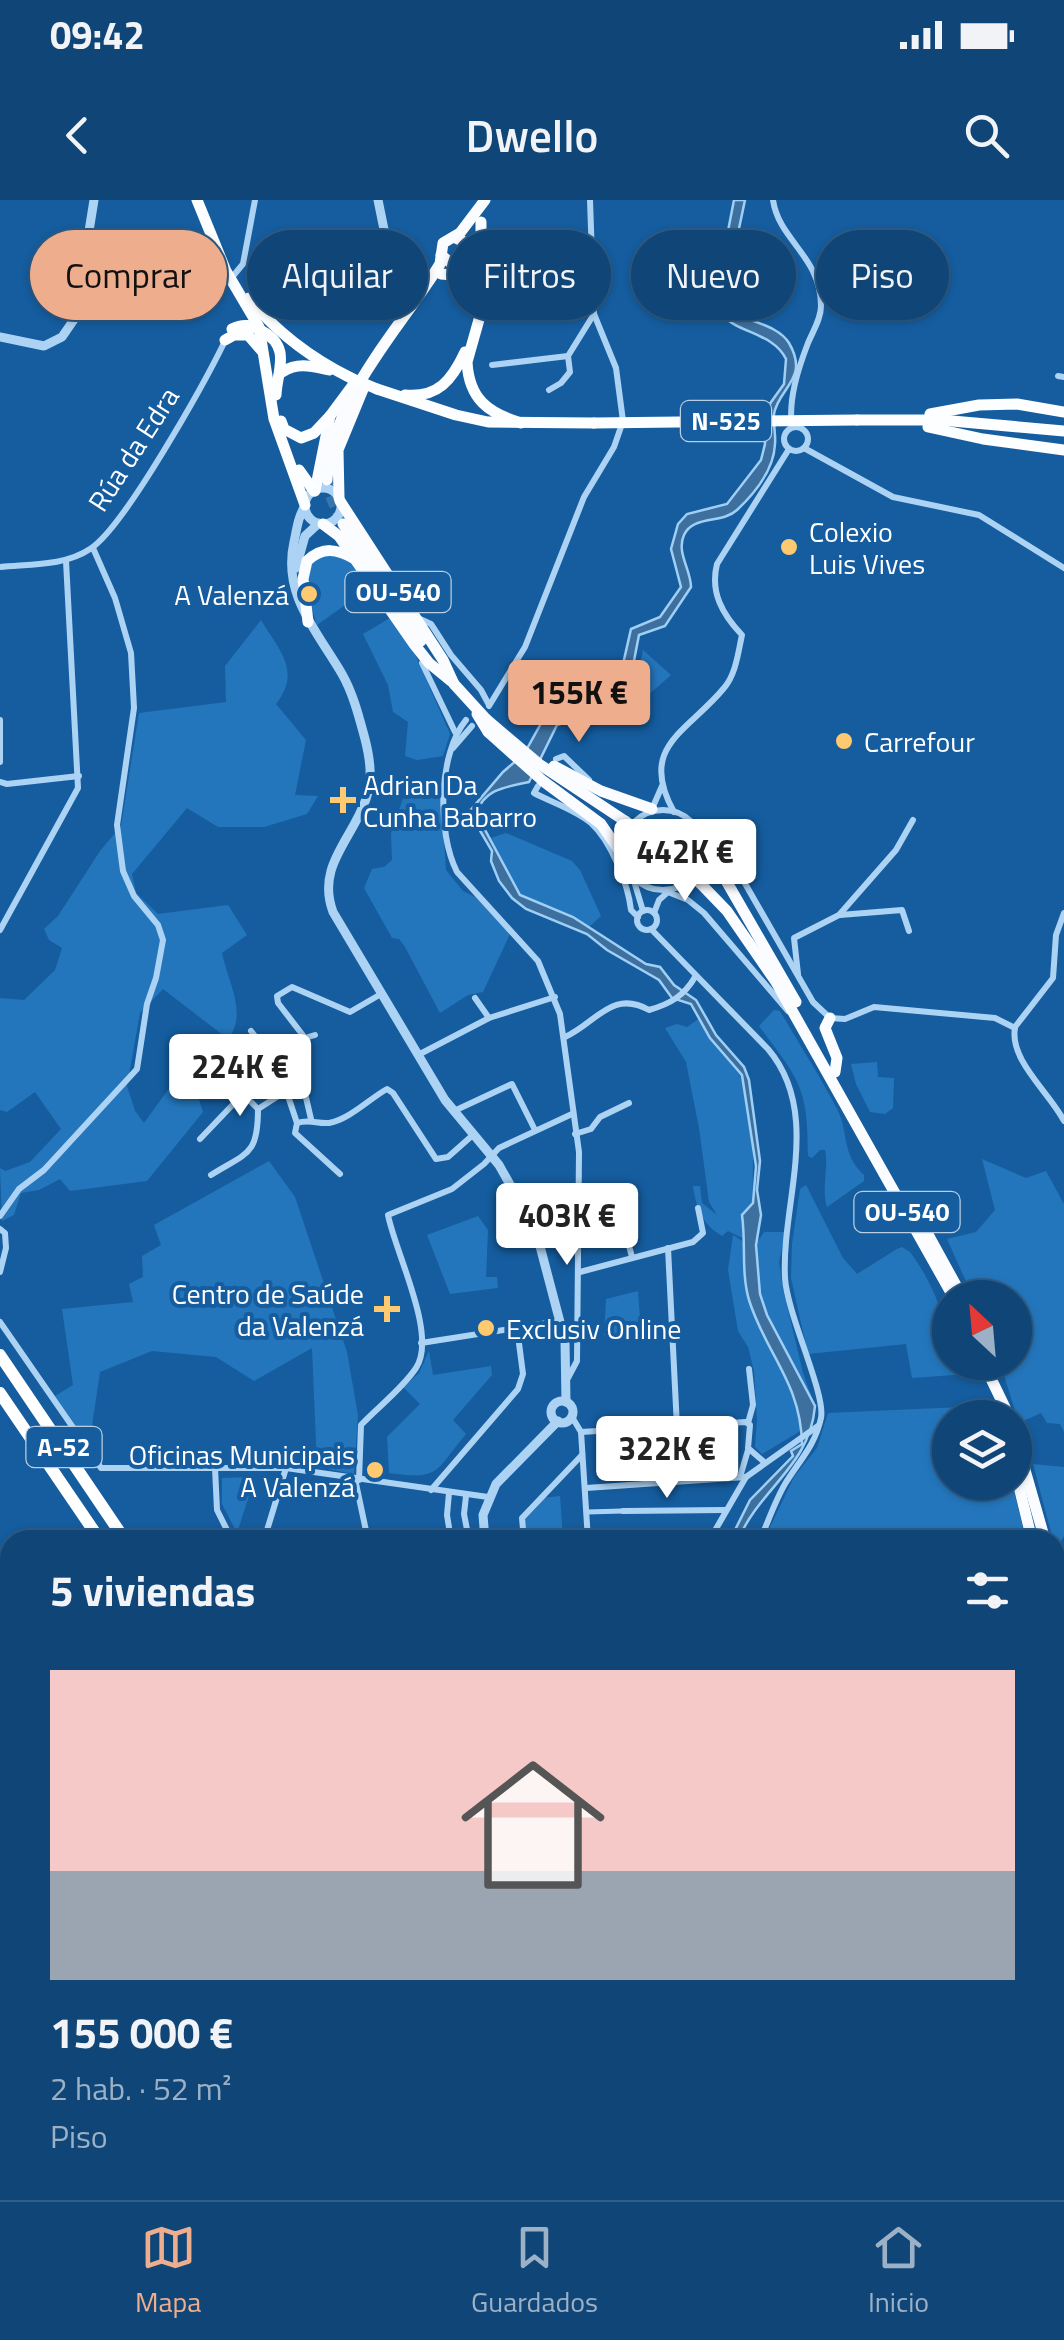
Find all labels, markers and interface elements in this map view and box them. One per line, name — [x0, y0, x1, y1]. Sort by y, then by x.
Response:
text: 09:42 — [50, 6, 145, 64]
text: Dwello — [466, 101, 598, 169]
icon: back — [50, 108, 105, 163]
icon: search — [959, 108, 1014, 163]
chip: Comprar — [30, 230, 227, 320]
chip: Alquilar — [247, 230, 428, 320]
chip: Filtros — [448, 230, 611, 320]
chip: Nuevo — [631, 230, 796, 320]
chip: Piso — [816, 230, 949, 320]
street label: Rúa da Edra — [77, 378, 189, 520]
road number: N-525 — [681, 401, 771, 441]
place label: Colexio Luis Vives — [809, 510, 925, 585]
marker: Colexio Luis Vives — [778, 536, 800, 558]
road number: OU-540 — [346, 572, 450, 612]
place label: A Valenzá — [174, 573, 289, 616]
marker: A Valenzá — [298, 583, 320, 605]
pin: 155K € — [498, 660, 660, 745]
text: 155K € — [530, 668, 628, 716]
place label: Carrefour — [864, 720, 975, 763]
marker: Carrefour — [833, 730, 855, 752]
place label: Adrian Da Cunha Babarro — [363, 763, 537, 838]
marker: Adrian Da Cunha Babarro — [332, 789, 354, 811]
pin: 442K € — [604, 819, 766, 904]
text: 442K € — [636, 827, 734, 875]
pin: 224K € — [159, 1034, 321, 1119]
text: 224K € — [191, 1042, 289, 1090]
pin: 403K € — [486, 1183, 648, 1268]
text: 403K € — [518, 1191, 616, 1239]
road number: OU-540 — [854, 1192, 960, 1232]
place label: Centro de Saúde da Valenzá — [172, 1272, 364, 1347]
north arrow — [932, 1280, 1032, 1380]
map controls — [932, 1280, 1032, 1500]
marker: Centro de Saúde da Valenzá — [374, 1296, 400, 1322]
place label: Exclusiv Online — [506, 1307, 681, 1350]
marker: Exclusiv Online — [475, 1317, 497, 1339]
button: layers — [932, 1400, 1032, 1500]
pin: 322K € — [586, 1416, 748, 1501]
text: 322K € — [618, 1424, 716, 1472]
road number: A-52 — [27, 1427, 102, 1467]
place label: Oficinas Municipais A Valenzá — [129, 1433, 355, 1508]
marker: Oficinas Municipais A Valenzá — [364, 1459, 386, 1481]
text: 5 viviendas — [50, 1558, 255, 1622]
icon: filters — [960, 1563, 1015, 1618]
icon: home — [443, 1735, 623, 1915]
text: 155 000 € — [50, 2000, 233, 2064]
text: 2 hab. · 52 m² — [50, 2064, 232, 2112]
text: Piso — [50, 2112, 108, 2160]
tab: Mapa — [135, 2220, 201, 2323]
tab: Guardados — [471, 2220, 598, 2323]
tab: Inicio — [868, 2220, 929, 2323]

